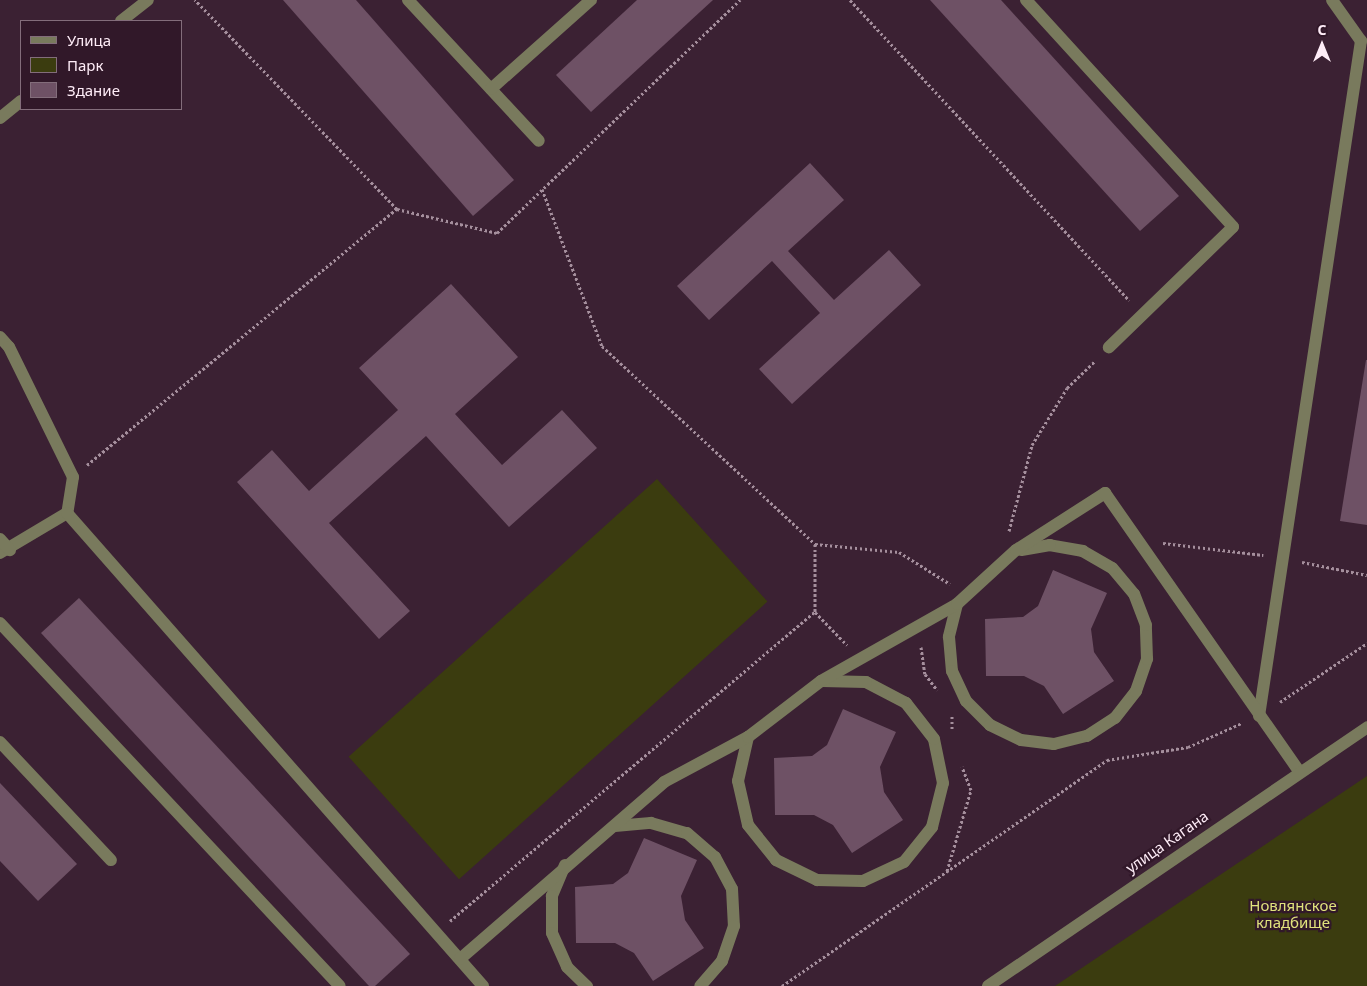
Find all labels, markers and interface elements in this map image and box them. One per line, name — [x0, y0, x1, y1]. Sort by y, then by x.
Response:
legend — [20, 20, 182, 110]
north arrow — [1297, 20, 1347, 70]
text: С — [1317, 20, 1327, 39]
text: Улица — [67, 30, 111, 50]
text: Парк — [67, 55, 103, 75]
text: Здание — [67, 80, 120, 100]
street label: улица Кагана — [1122, 807, 1212, 877]
park label: Новлянское кладбище — [1249, 896, 1337, 931]

